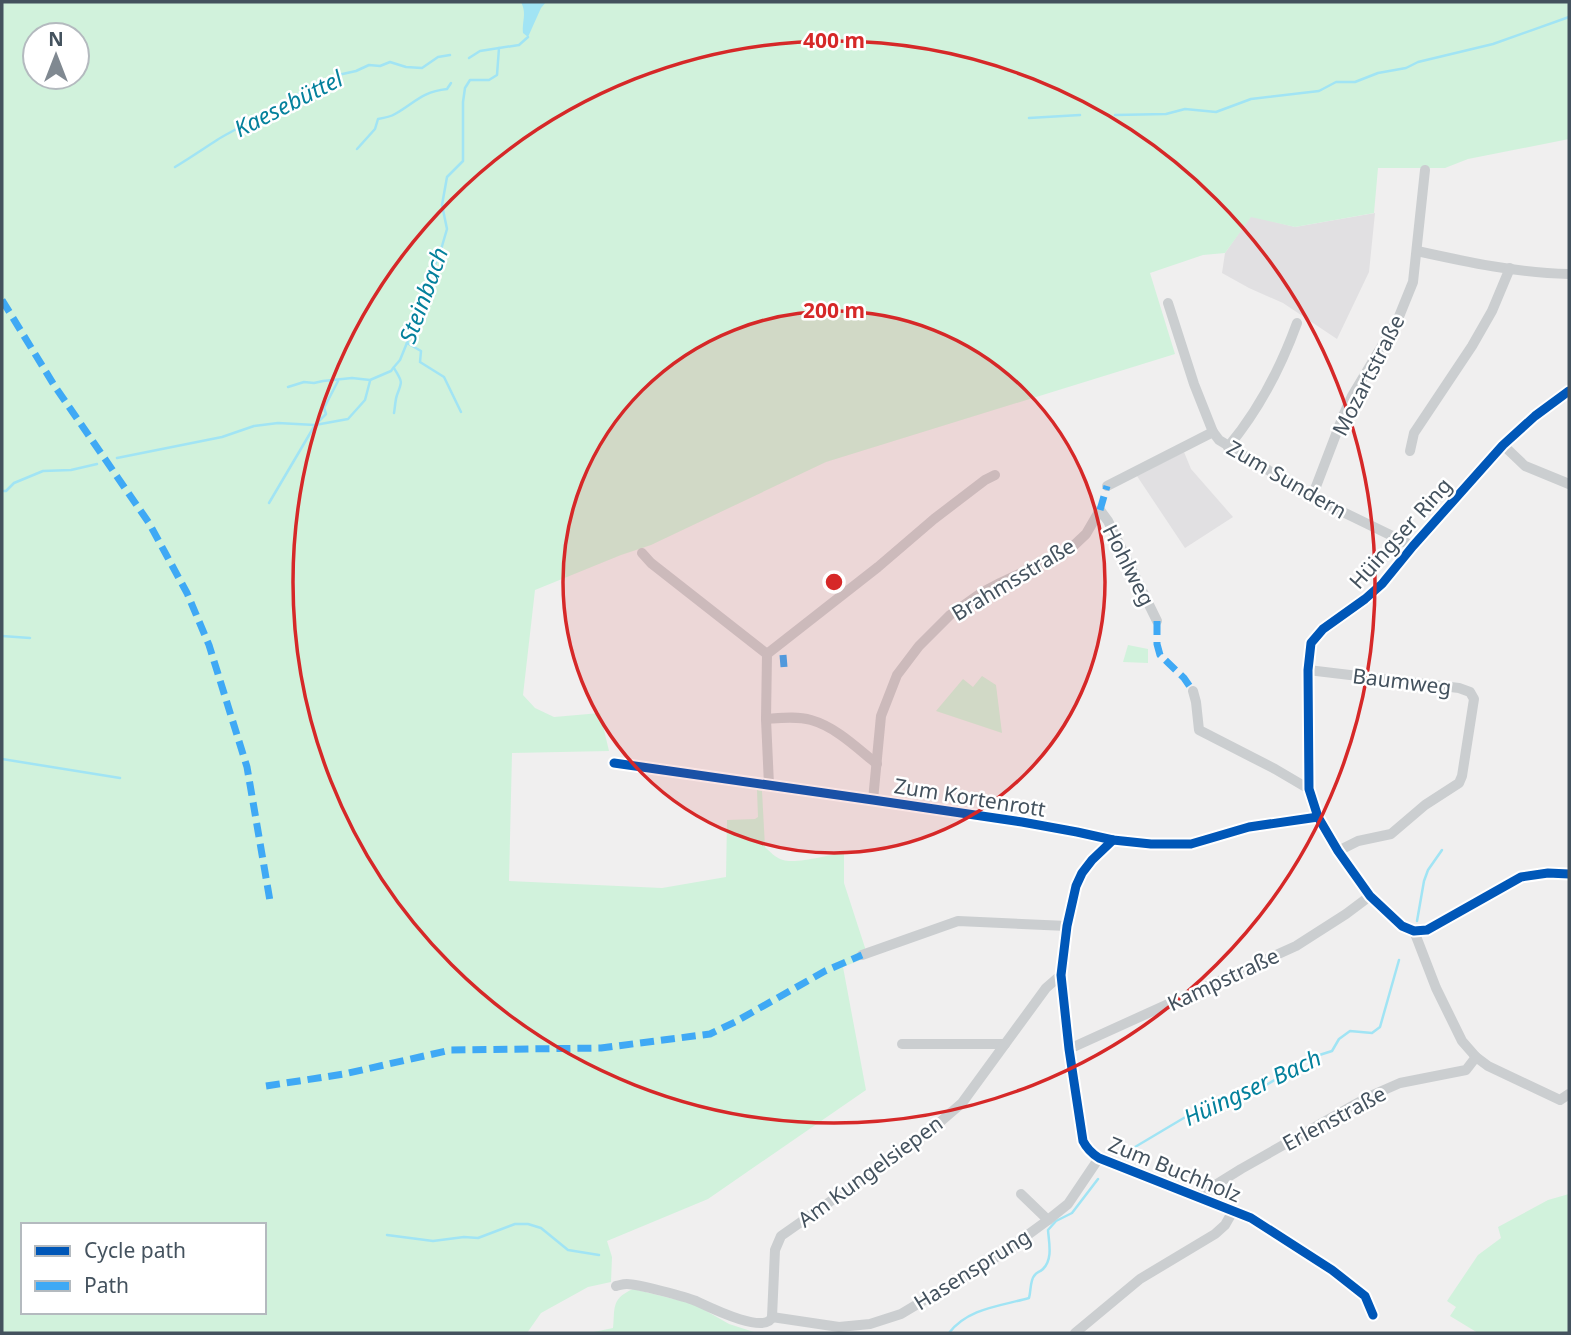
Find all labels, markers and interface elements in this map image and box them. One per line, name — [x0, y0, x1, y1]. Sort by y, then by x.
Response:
north arrow — [21, 21, 91, 91]
text: N — [48, 26, 64, 52]
text: 400 m — [803, 26, 865, 54]
water label: Kaesebüttel — [228, 61, 349, 144]
water label: Steinbach — [391, 242, 455, 348]
text: 200 m — [803, 296, 865, 324]
street label: Mozartstraße — [1326, 310, 1410, 440]
street label: Zum Sundern — [1222, 433, 1352, 525]
street label: Hüingser Ring — [1343, 472, 1457, 594]
street label: Hohlweg — [1097, 519, 1161, 611]
street label: Brahmsstraße — [946, 531, 1080, 627]
centre of rings — [822, 570, 846, 594]
street label: Baumweg — [1351, 661, 1453, 701]
street label: Zum Kortenrott — [892, 771, 1048, 823]
street label: Kampstraße — [1163, 941, 1283, 1017]
water label: Hüingser Bach — [1178, 1041, 1326, 1133]
street label: Erlenstraße — [1277, 1079, 1391, 1157]
street label: Am Kungelsiepen — [792, 1109, 948, 1233]
street label: Zum Buchholz — [1105, 1130, 1246, 1208]
street label: Hasensprung — [908, 1222, 1036, 1316]
legend — [21, 1223, 266, 1314]
text: Cycle path — [84, 1236, 186, 1264]
text: Path — [84, 1271, 129, 1299]

